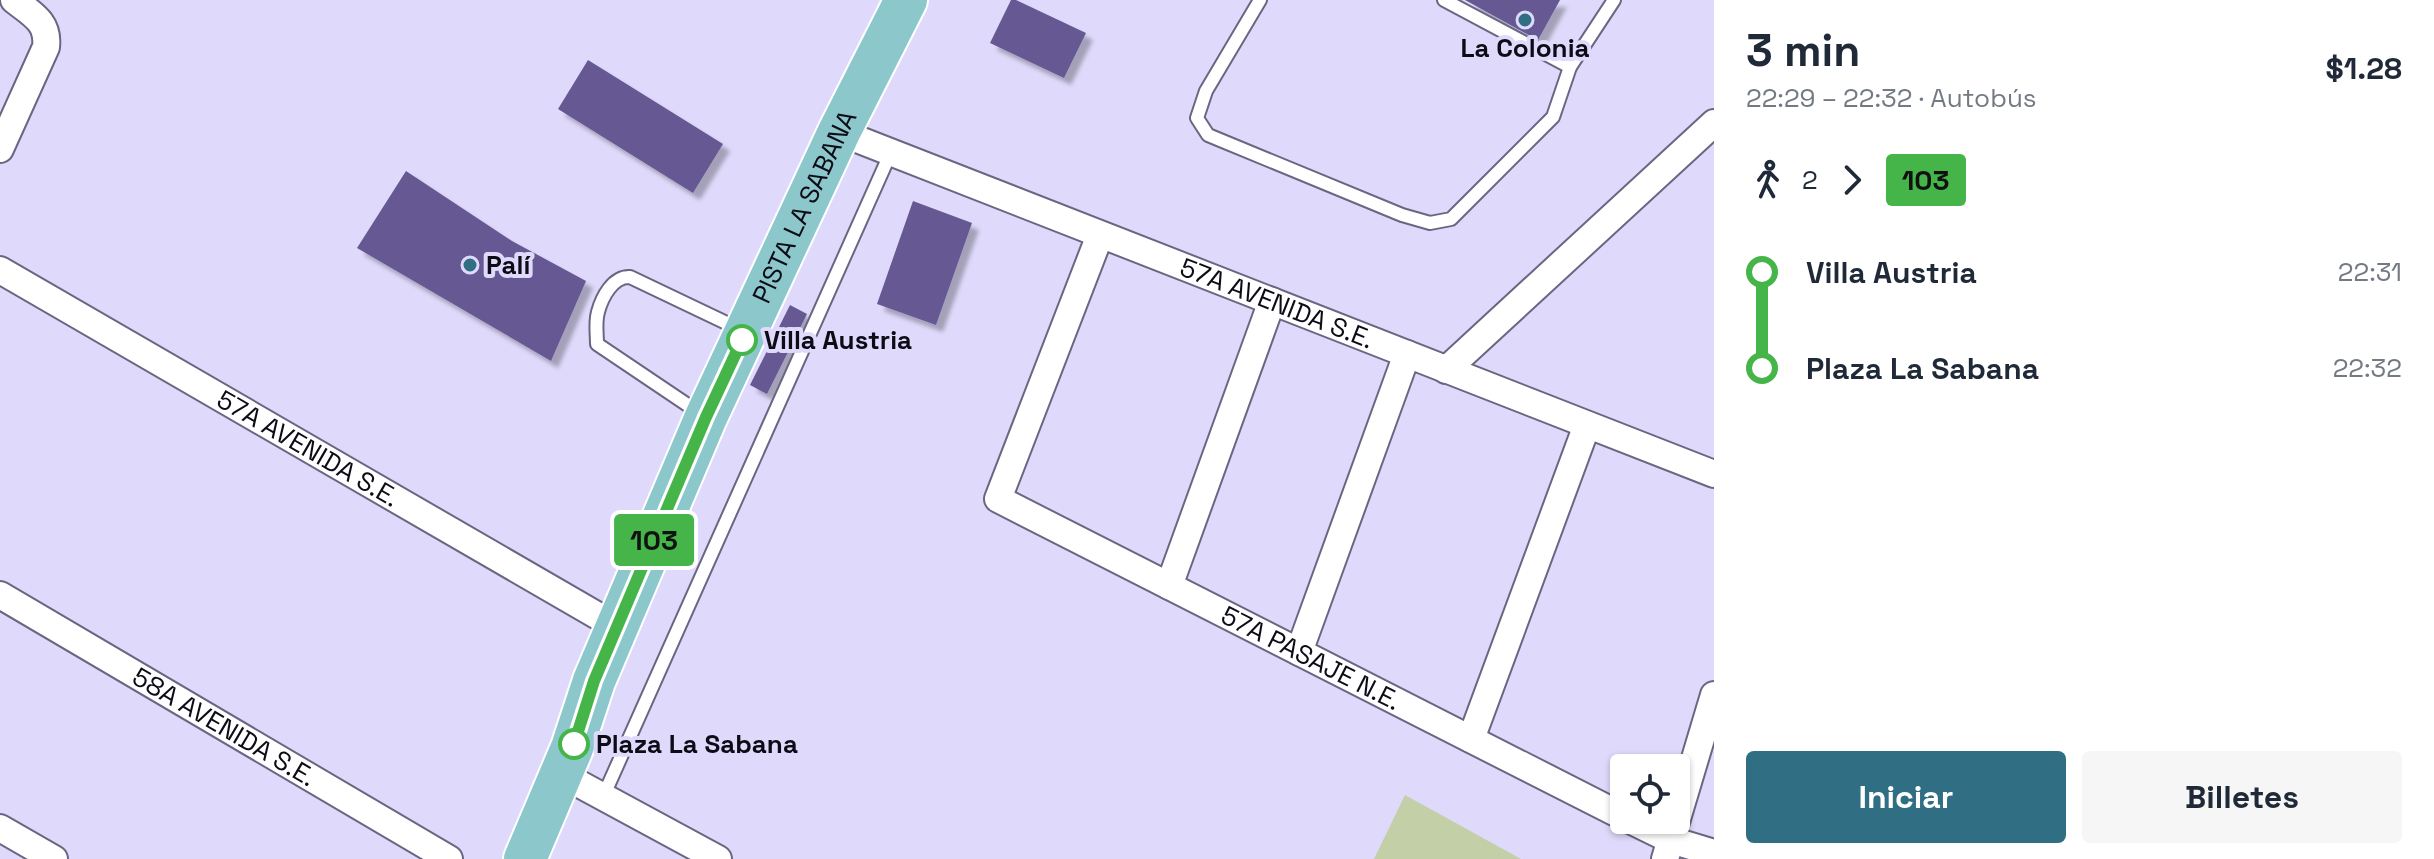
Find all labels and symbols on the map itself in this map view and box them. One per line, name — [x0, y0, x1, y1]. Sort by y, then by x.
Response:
marker: La Colonia — [1516, 11, 1534, 29]
place label: La Colonia — [1460, 31, 1590, 65]
street label: PISTA LA SABANA — [744, 104, 864, 309]
place label: Palí — [486, 248, 531, 282]
street label: 57A AVENIDA S.E. — [1175, 250, 1378, 356]
marker: Palí — [461, 256, 479, 274]
place label: Villa Austria — [764, 323, 912, 357]
marker: Villa Austria — [727, 325, 757, 355]
street label: 57A AVENIDA S.E. — [211, 382, 405, 514]
line badge: 103 — [608, 514, 700, 566]
street label: 57A PASAJE N.E. — [1215, 598, 1407, 718]
street label: 58A AVENIDA S.E. — [126, 660, 322, 794]
place label: Plaza La Sabana — [596, 727, 798, 761]
marker: Plaza La Sabana — [559, 729, 589, 759]

